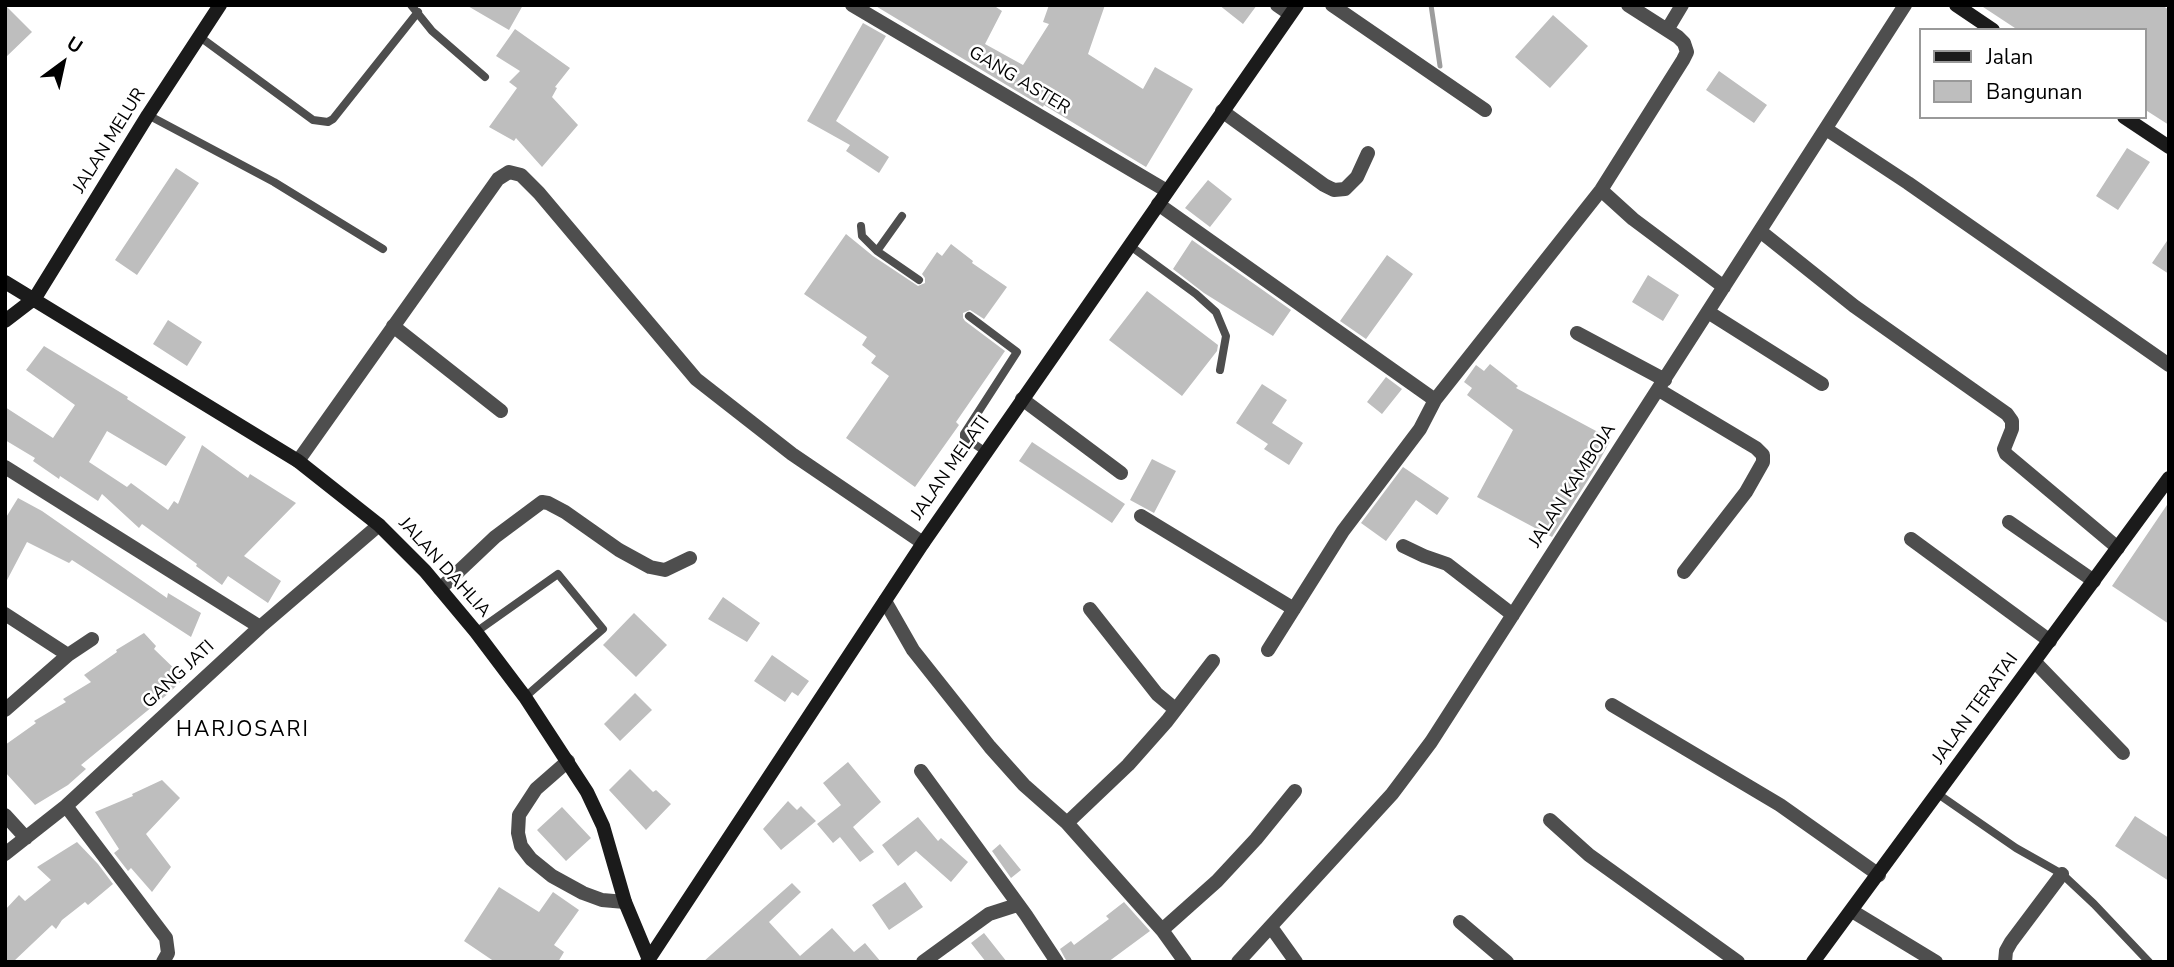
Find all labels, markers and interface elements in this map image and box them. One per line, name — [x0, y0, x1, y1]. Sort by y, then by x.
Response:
north arrow — [28, 28, 98, 98]
legend — [1918, 28, 2146, 119]
text: U — [61, 31, 87, 60]
street label: GANG ASTER — [964, 42, 1074, 120]
text: Jalan — [1986, 43, 2033, 71]
text: Bangunan — [1986, 78, 2082, 106]
street label: JALAN MELUR — [69, 84, 151, 198]
street label: JALAN MELATI — [907, 412, 995, 524]
street label: JALAN KAMBOJA — [1525, 420, 1621, 552]
street label: JALAN DAHLIA — [394, 514, 494, 622]
street label: GANG JATI — [139, 636, 219, 714]
street label: JALAN TERATAI — [1929, 649, 2023, 769]
district label: HARJOSARI — [177, 718, 309, 744]

